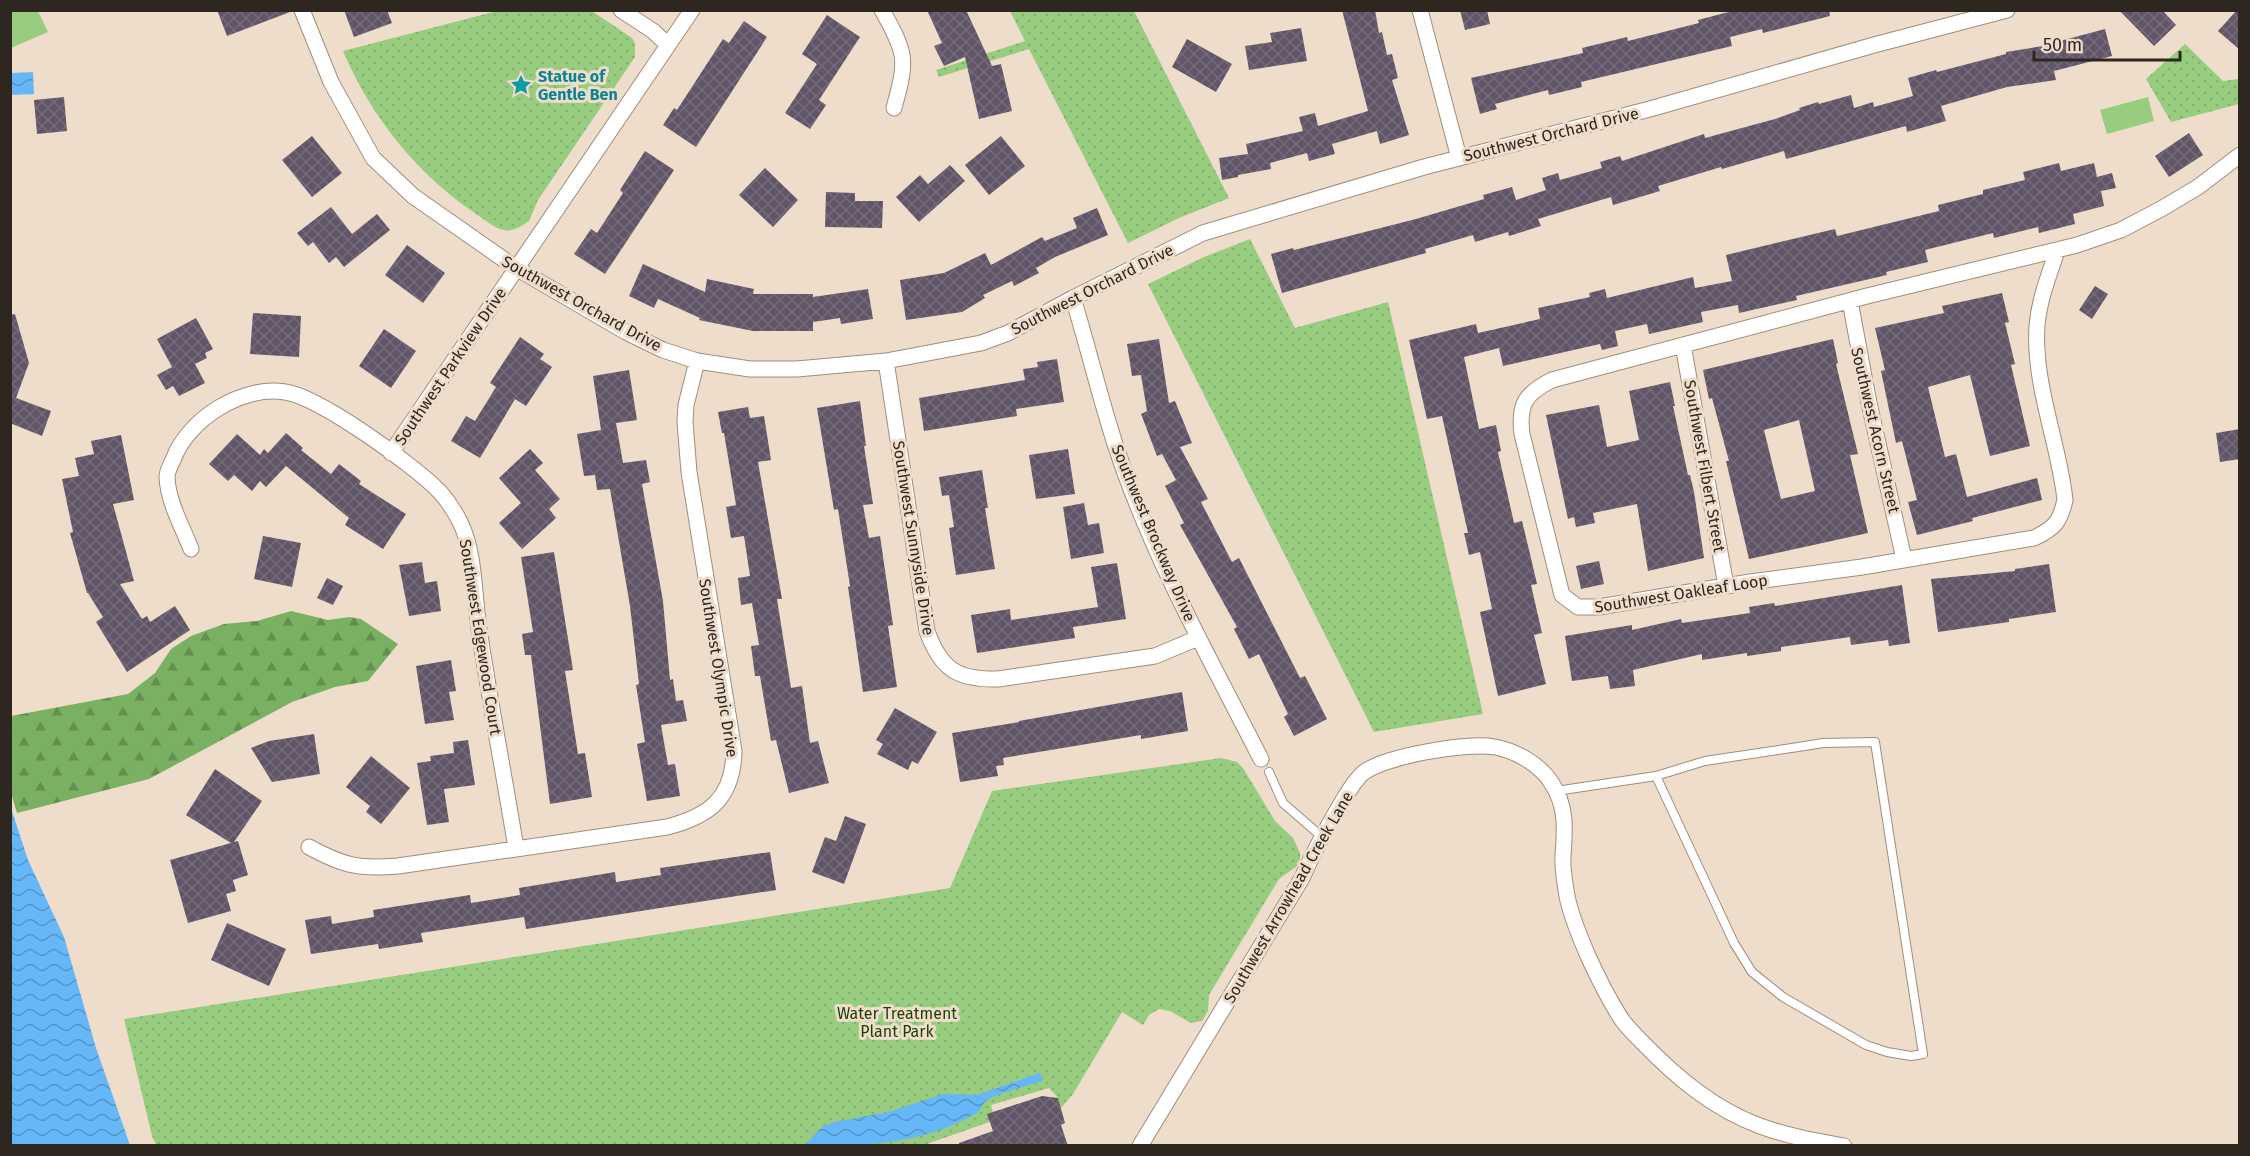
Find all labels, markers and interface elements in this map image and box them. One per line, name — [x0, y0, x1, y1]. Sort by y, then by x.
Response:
scale bar — [2034, 24, 2180, 62]
text: 50 m — [2043, 34, 2082, 56]
place label: Statue of Gentle Ben — [538, 67, 618, 104]
place icon: Statue of Gentle Ben — [509, 73, 533, 97]
street label: Southwest Orchard Drive — [1462, 104, 1641, 165]
street label: Southwest Orchard Drive — [1008, 240, 1177, 339]
street label: Southwest Orchard Drive — [499, 252, 665, 355]
street label: Southwest Parkview Drive — [391, 284, 510, 449]
street label: Southwest Acorn Street — [1847, 346, 1904, 515]
street label: Southwest Filbert Street — [1680, 378, 1729, 554]
street label: Southwest Sunnyside Drive — [889, 439, 938, 637]
street label: Southwest Brockway Drive — [1108, 442, 1199, 624]
street label: Southwest Edgewood Court — [456, 538, 505, 737]
street label: Southwest Oakleaf Loop — [1593, 570, 1769, 617]
street label: Southwest Olympic Drive — [695, 577, 742, 759]
street label: Southwest Arrowhead Creek Lane — [1220, 788, 1357, 1007]
park label: Water Treatment Plant Park — [837, 1004, 957, 1041]

